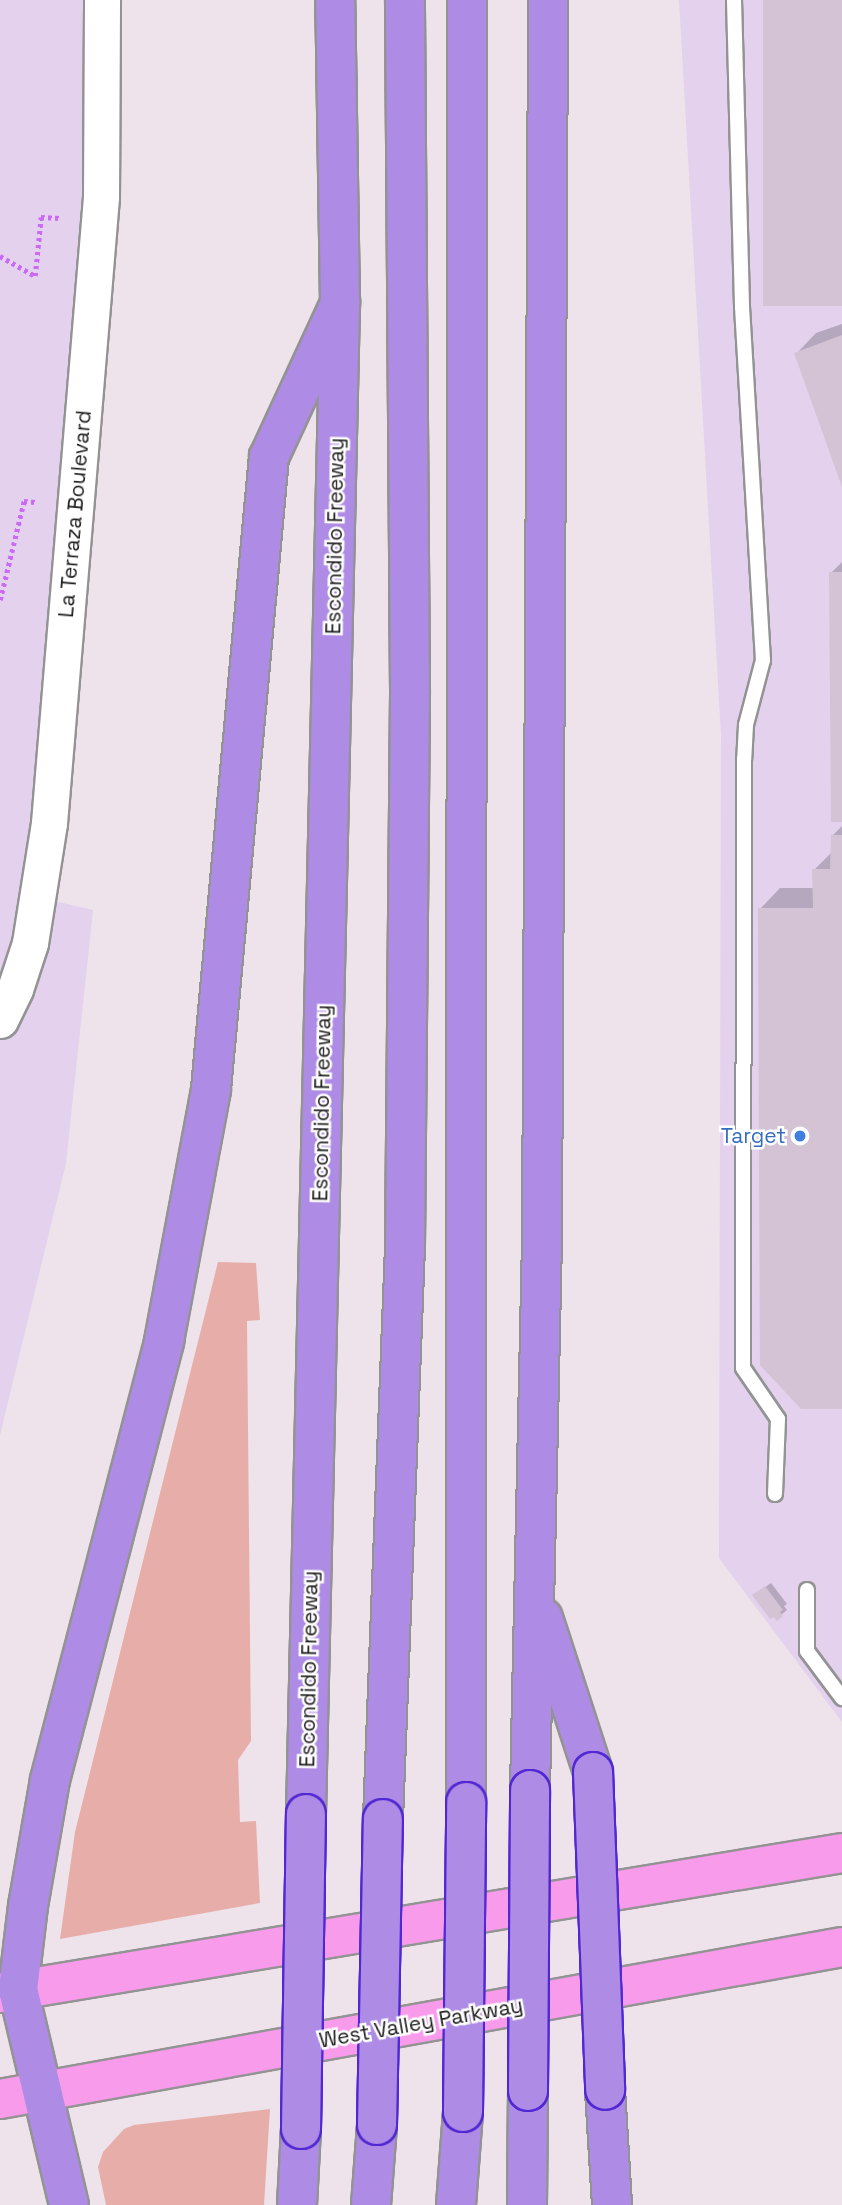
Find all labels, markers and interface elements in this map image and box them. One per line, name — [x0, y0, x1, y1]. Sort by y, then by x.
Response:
street label: La Terraza Boulevard — [53, 409, 97, 619]
street label: Escondido Freeway — [321, 437, 349, 635]
street label: Escondido Freeway — [308, 1004, 336, 1202]
place label: Target — [721, 1123, 786, 1149]
marker: Target — [792, 1128, 808, 1144]
street label: Escondido Freeway — [295, 1570, 323, 1768]
street label: West Valley Parkway — [317, 1993, 525, 2053]

